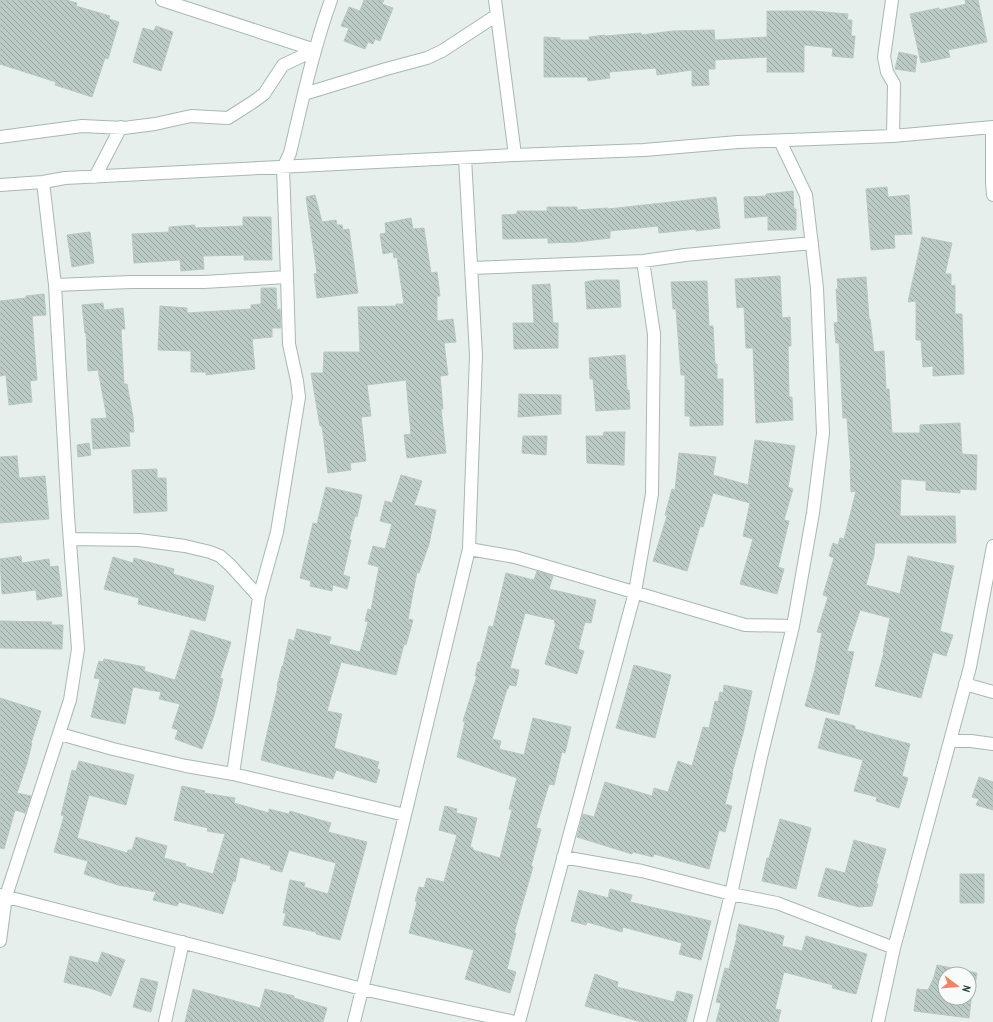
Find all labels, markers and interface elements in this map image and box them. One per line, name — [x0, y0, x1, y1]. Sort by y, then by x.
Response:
north arrow — [937, 966, 977, 1006]
text: N — [959, 984, 974, 994]

